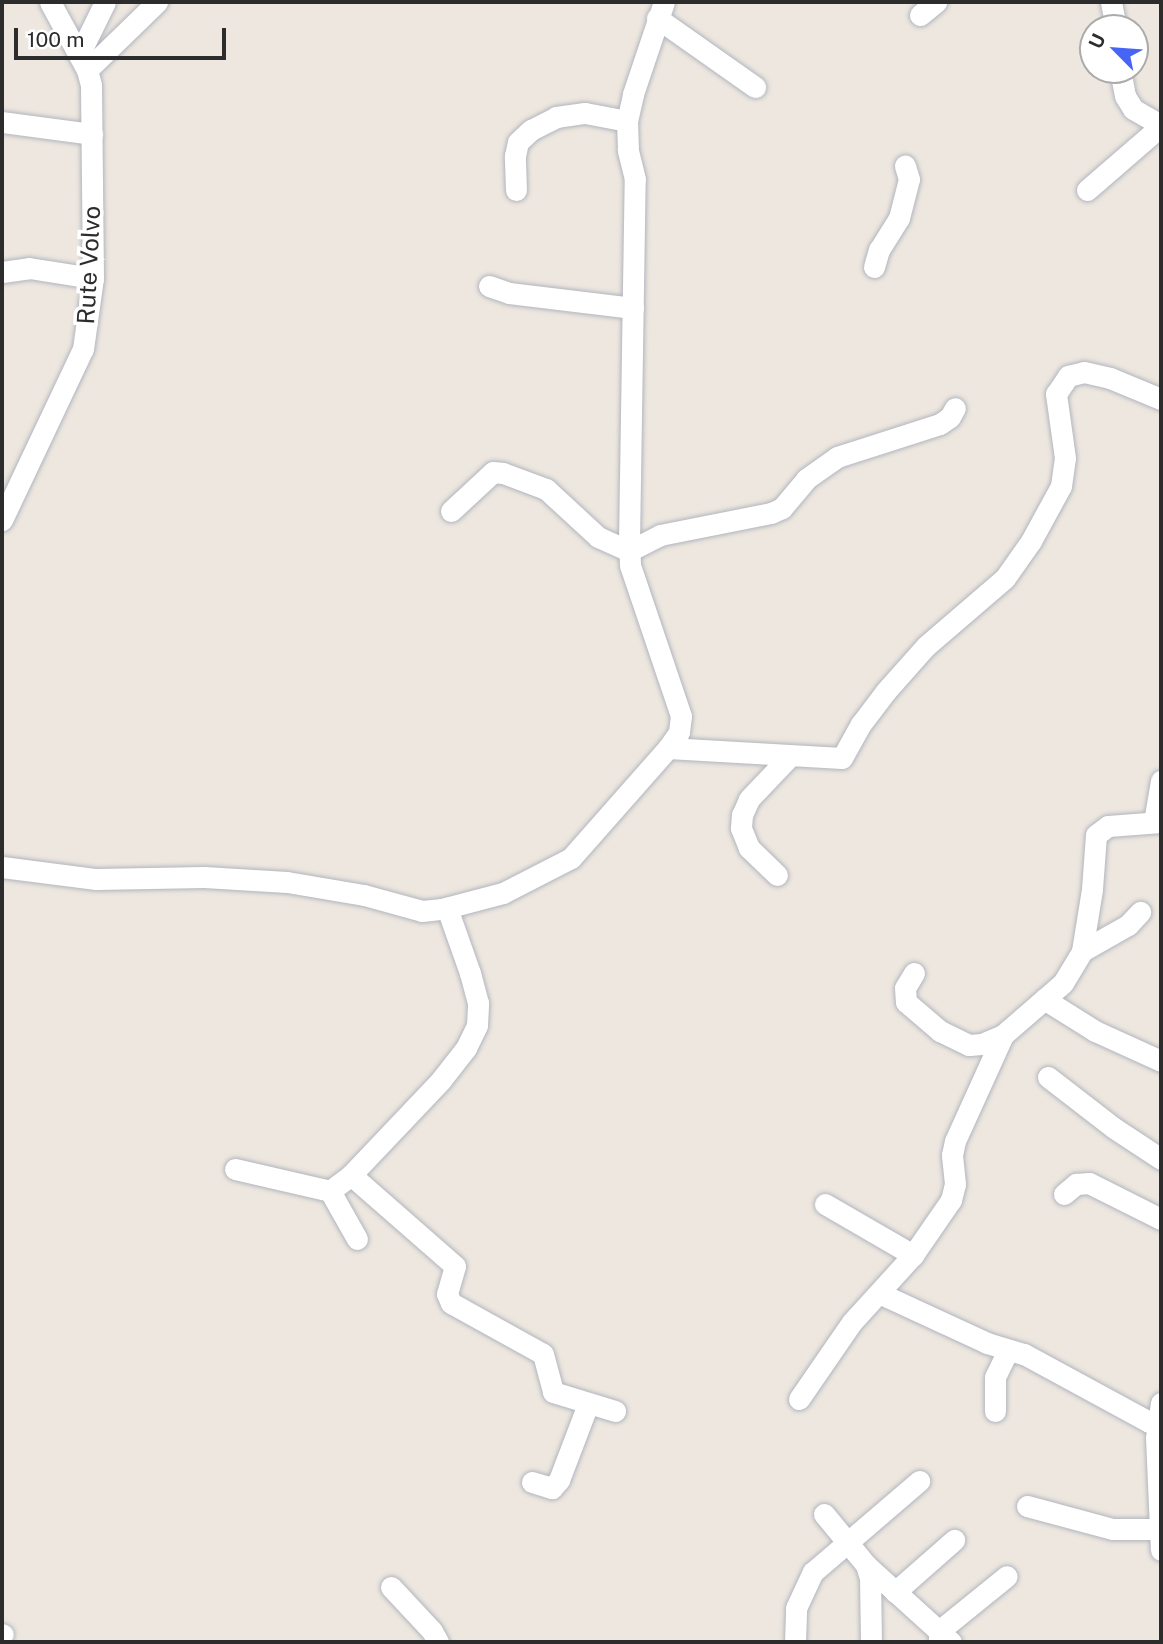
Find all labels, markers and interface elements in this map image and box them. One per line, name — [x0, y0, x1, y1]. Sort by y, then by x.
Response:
scale bar — [18, 14, 229, 58]
north arrow — [1079, 14, 1149, 84]
text: 100 m — [27, 27, 84, 52]
text: U — [1084, 30, 1110, 52]
street label: Rute Volvo — [71, 205, 107, 325]

